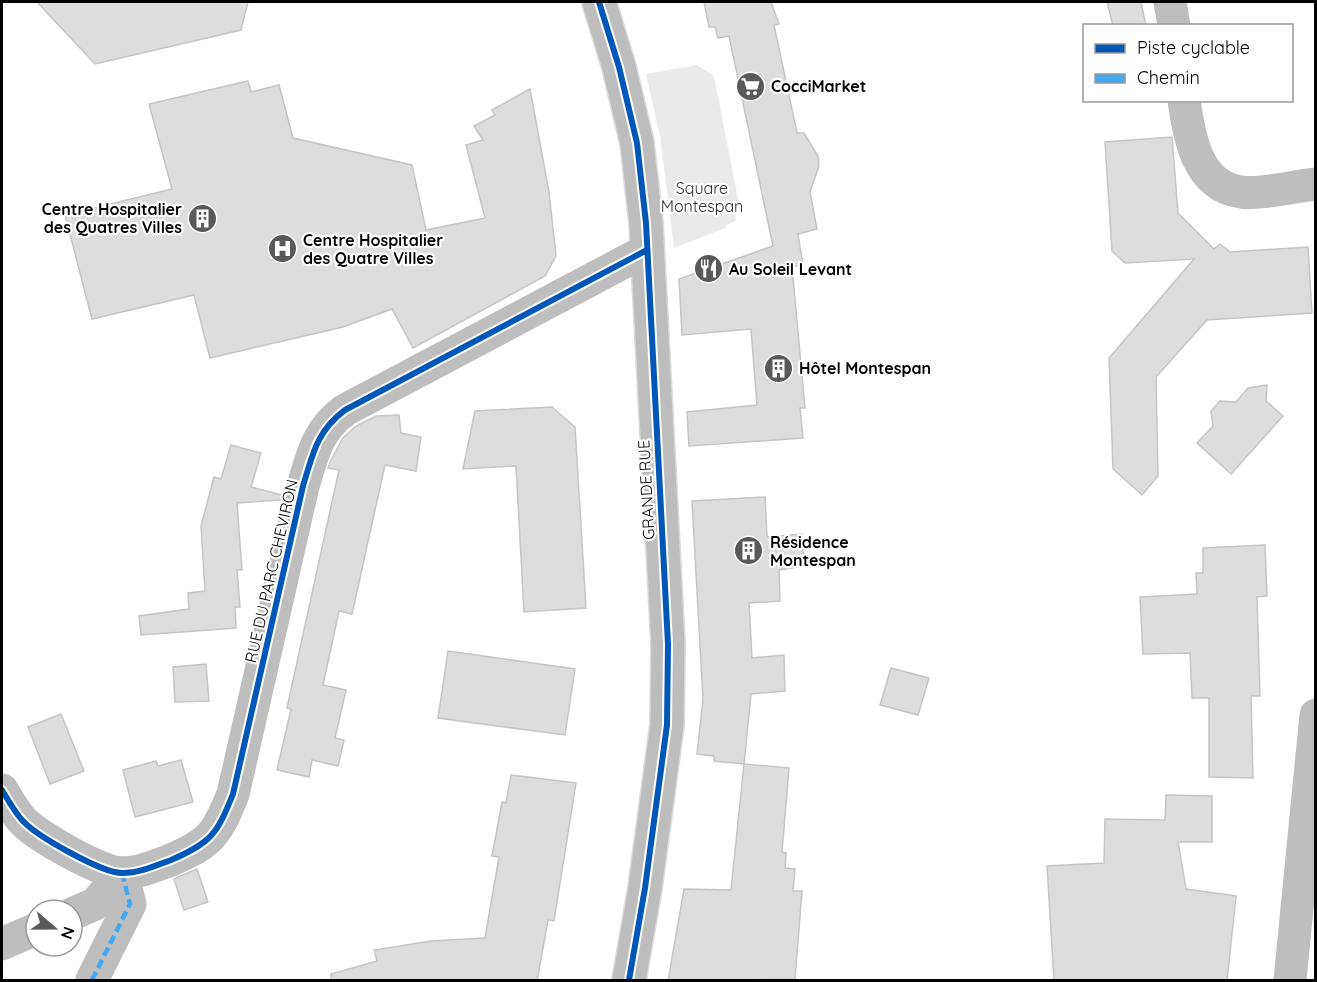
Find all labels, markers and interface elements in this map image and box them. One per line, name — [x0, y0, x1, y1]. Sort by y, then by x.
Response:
legend — [1083, 24, 1293, 102]
text: Piste cyclable — [1137, 36, 1250, 59]
text: Chemin — [1137, 66, 1200, 89]
supermarket icon: CocciMarket — [734, 70, 766, 102]
place label: CocciMarket — [771, 76, 866, 96]
park label: Square Montespan — [661, 178, 743, 216]
place label: Centre Hospitalier des Quatres Villes — [42, 199, 182, 237]
building icon: Centre Hospitalier des Quatres Villes — [187, 202, 219, 234]
place label: Centre Hospitalier des Quatre Villes — [303, 230, 443, 268]
hospital icon: Centre Hospitalier des Quatre Villes — [266, 233, 298, 265]
restaurant icon: Au Soleil Levant — [692, 253, 724, 285]
place label: Au Soleil Levant — [729, 259, 852, 279]
building icon: Hôtel Montespan — [762, 352, 794, 384]
place label: Hôtel Montespan — [799, 358, 931, 378]
street label: GRANDE RUE — [633, 440, 659, 540]
street label: RUE DU PARC CHEVIRON — [240, 477, 302, 665]
place label: Résidence Montespan — [770, 532, 856, 570]
building icon: Résidence Montespan — [733, 535, 765, 567]
north arrow — [24, 898, 84, 958]
text: N — [57, 924, 80, 942]

